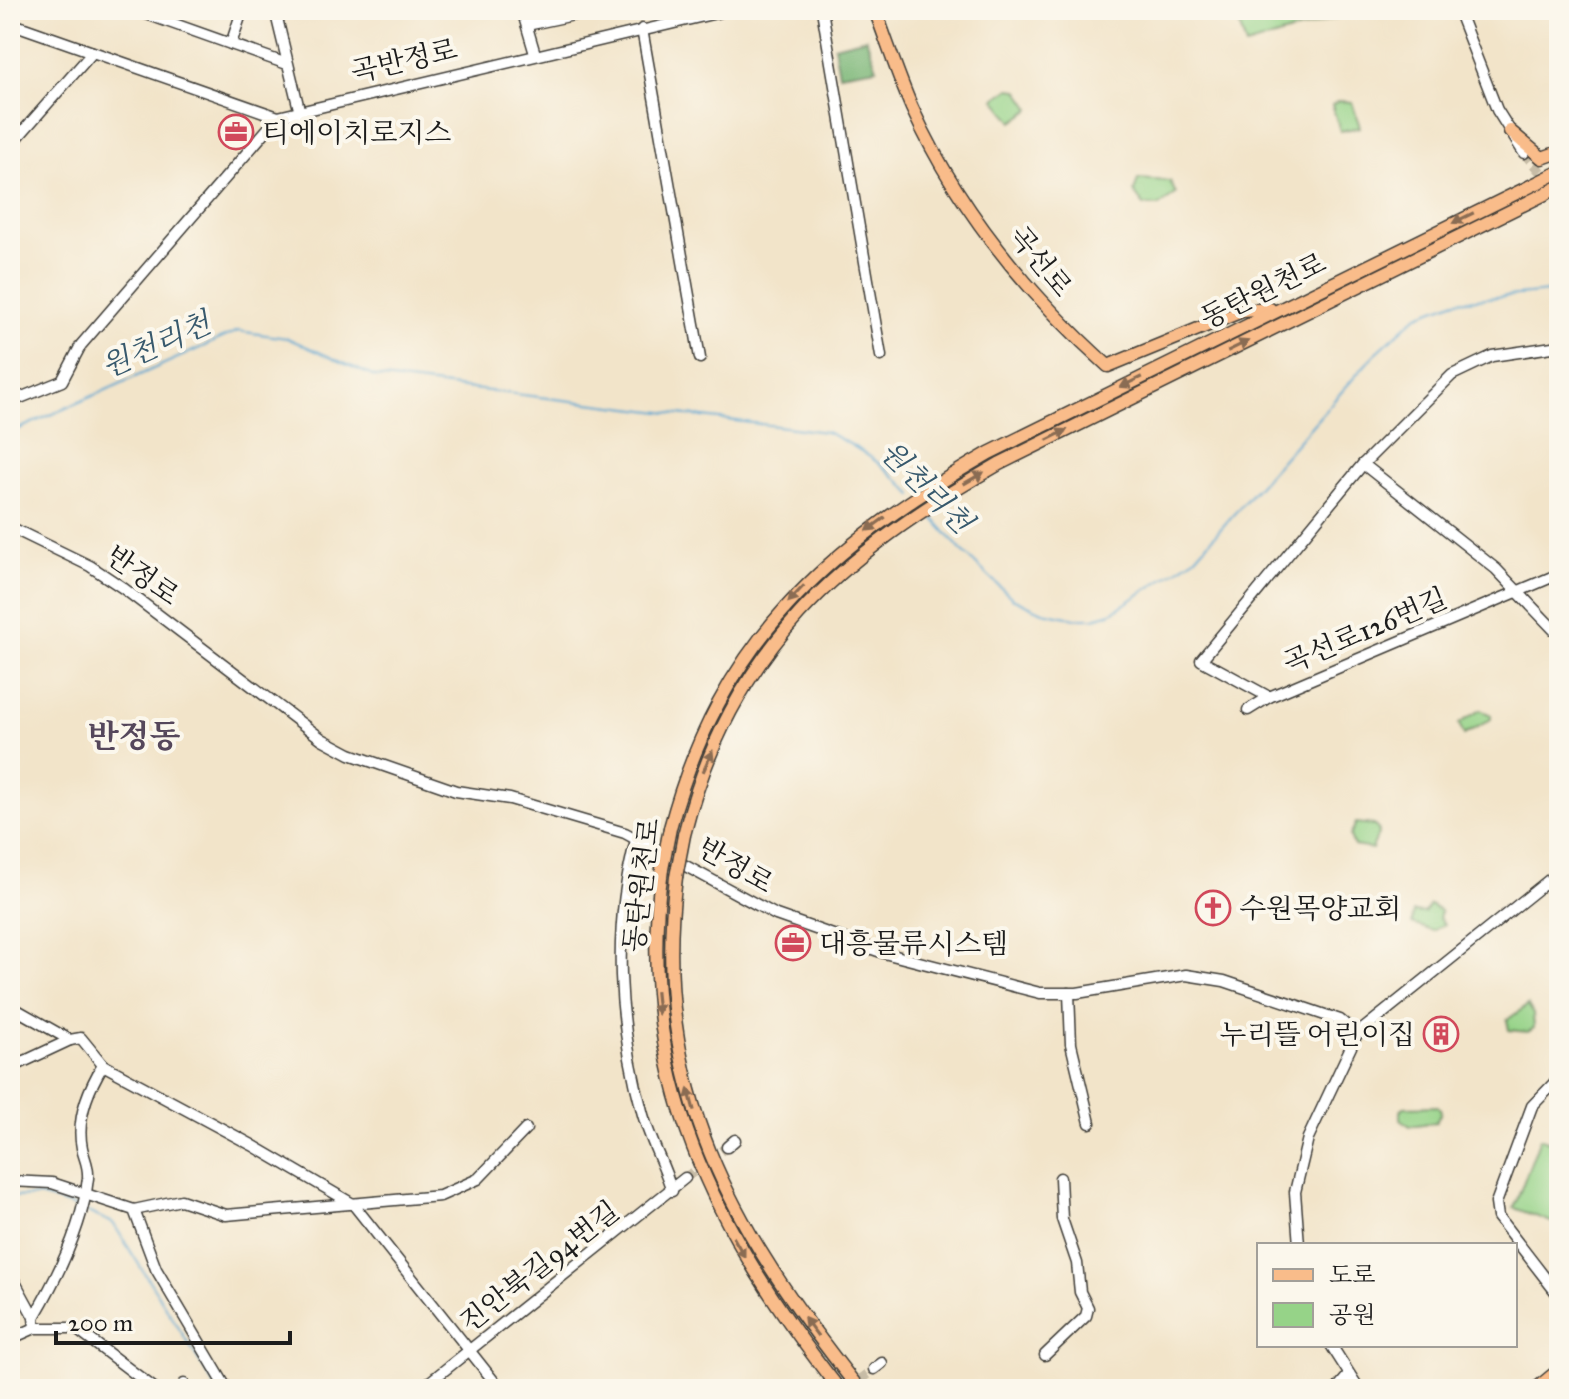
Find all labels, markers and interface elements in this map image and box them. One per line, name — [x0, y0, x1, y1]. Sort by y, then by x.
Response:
street label: 곡반정로 — [347, 31, 461, 90]
office icon: 티에이치로지스 — [217, 113, 255, 151]
place label: 티에이치로지스 — [262, 115, 451, 150]
one-way arrow — [1452, 211, 1475, 225]
street label: 곡선로 — [1001, 219, 1080, 304]
street label: 동탄원천로 — [1195, 245, 1332, 336]
water label: 원천리천 — [96, 304, 218, 385]
one-way arrow — [1226, 339, 1249, 352]
one-way arrow — [1120, 375, 1143, 389]
one-way arrow — [1046, 428, 1069, 442]
water label: 원천리천 — [872, 433, 981, 542]
one-way arrow — [963, 471, 985, 485]
one-way arrow — [866, 516, 887, 531]
street label: 반정로 — [99, 538, 186, 613]
street label: 곡선로126번길 — [1278, 580, 1452, 681]
one-way arrow — [787, 584, 805, 603]
district label: 반정동 — [88, 717, 180, 756]
one-way arrow — [701, 749, 714, 773]
street label: 동탄원천로 — [616, 816, 667, 954]
street label: 반정로 — [692, 830, 780, 901]
church icon: 수원목양교회 — [1194, 889, 1232, 927]
place label: 수원목양교회 — [1239, 891, 1401, 926]
office icon: 대흥물류시스템 — [774, 924, 812, 962]
place label: 대흥물류시스템 — [819, 926, 1008, 961]
one-way arrow — [651, 991, 664, 1016]
building icon: 누리뜰 어린이집 — [1422, 1015, 1460, 1053]
place label: 누리뜰 어린이집 — [1220, 1017, 1415, 1052]
one-way arrow — [684, 1086, 696, 1111]
street label: 진안북길94번길 — [453, 1193, 626, 1340]
one-way arrow — [732, 1236, 746, 1258]
legend — [1257, 1243, 1517, 1347]
text: 도로 — [1329, 1260, 1375, 1290]
scale bar — [56, 1295, 290, 1345]
text: 공원 — [1329, 1300, 1375, 1330]
text: 200 m — [68, 1308, 133, 1338]
one-way arrow — [804, 1317, 820, 1337]

